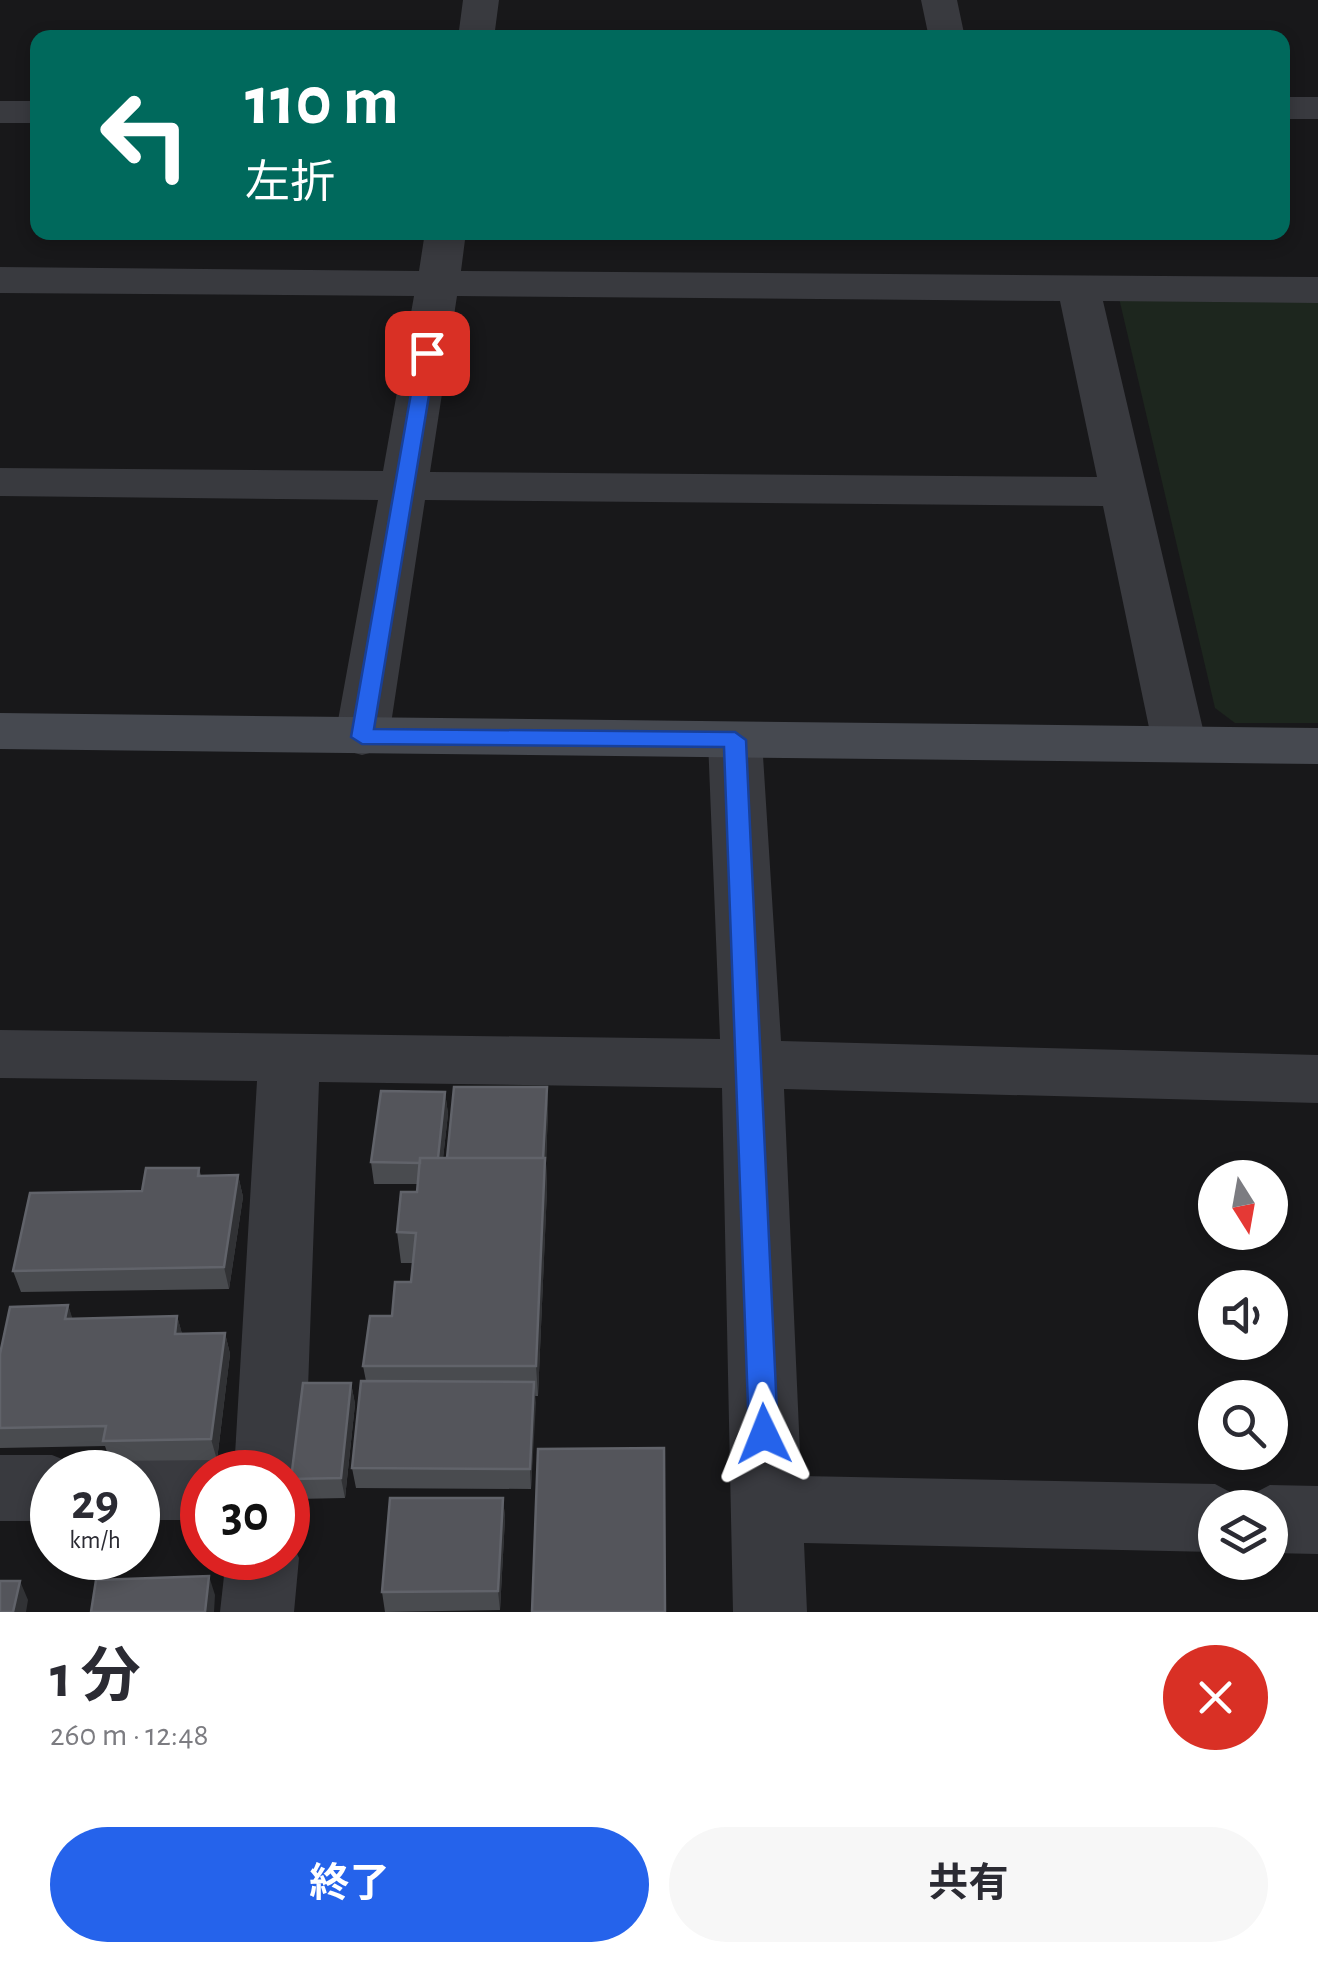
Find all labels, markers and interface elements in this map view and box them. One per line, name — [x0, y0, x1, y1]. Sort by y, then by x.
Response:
text: 110 m — [245, 67, 399, 137]
icon: left — [80, 70, 210, 200]
text: 左折 — [245, 161, 335, 206]
pin — [385, 311, 470, 396]
icon: arrive — [400, 326, 455, 381]
north arrow — [1198, 1160, 1288, 1250]
map controls — [1198, 1160, 1288, 1580]
button: sound — [1198, 1270, 1288, 1360]
button: search — [1198, 1380, 1288, 1470]
position arrow — [712, 1382, 816, 1486]
speed limit sign: 30 — [180, 1450, 310, 1580]
text: 29 — [71, 1478, 119, 1528]
button: layers — [1198, 1490, 1288, 1580]
text: km/h — [69, 1528, 121, 1553]
button: close — [1163, 1645, 1268, 1750]
text: 1 分 — [50, 1648, 141, 1708]
text: 260 m · 12:48 — [50, 1719, 209, 1751]
button: 終了 — [50, 1827, 649, 1942]
button: 共有 — [669, 1827, 1268, 1942]

